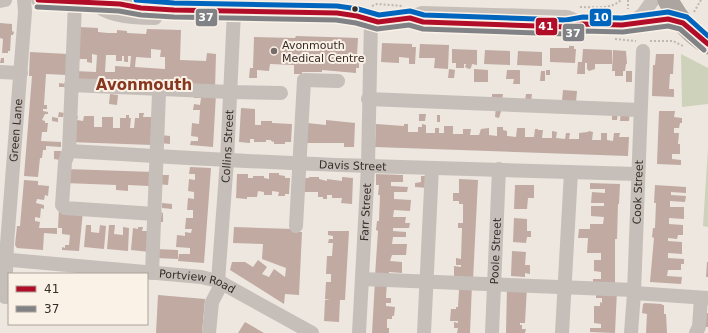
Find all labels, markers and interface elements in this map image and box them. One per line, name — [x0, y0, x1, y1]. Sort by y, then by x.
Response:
unlabelled marker — [350, 4, 360, 14]
line badge: 37 — [195, 8, 218, 27]
line badge: 10 — [589, 8, 612, 27]
text: 37 — [198, 11, 214, 24]
text: 10 — [593, 11, 609, 24]
line badge: 41 — [535, 17, 558, 36]
text: 41 — [538, 20, 554, 33]
line badge: 37 — [562, 23, 585, 42]
text: 37 — [565, 27, 581, 40]
place label: Avonmouth Medical Centre — [282, 39, 365, 65]
marker: Avonmouth Medical Centre — [269, 46, 279, 56]
district label: Avonmouth — [96, 76, 192, 94]
street label: Green Lane — [7, 98, 25, 163]
street label: Collins Street — [219, 109, 236, 183]
street label: Davis Street — [319, 158, 387, 174]
street label: Cook Street — [631, 159, 646, 225]
street label: Farr Street — [358, 182, 374, 241]
street label: Poole Street — [488, 217, 504, 285]
street label: Portview Road — [159, 267, 237, 296]
legend — [8, 273, 148, 325]
text: 41 — [44, 282, 59, 296]
text: 37 — [44, 302, 59, 316]

